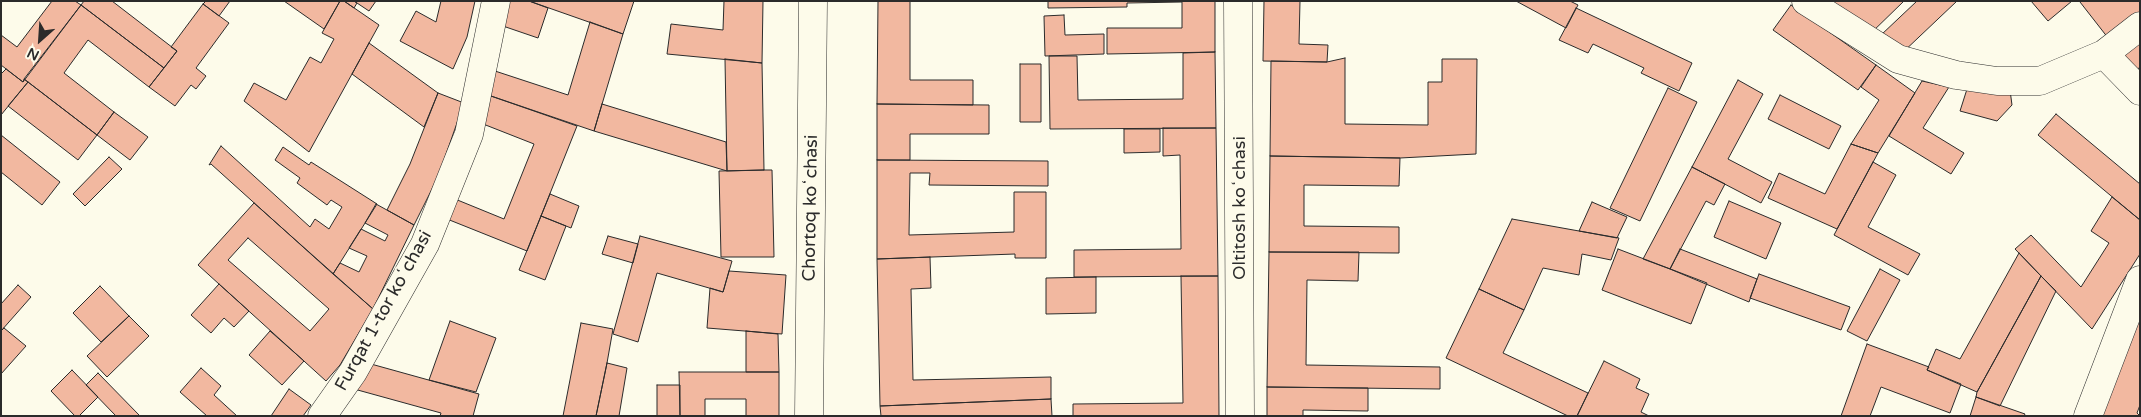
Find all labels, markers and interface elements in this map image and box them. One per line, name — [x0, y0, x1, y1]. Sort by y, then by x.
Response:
north arrow — [15, 15, 65, 65]
text: N — [24, 44, 42, 64]
street label: Chortoq koʻchasi — [799, 135, 823, 281]
street label: Oltitosh koʻchasi — [1229, 136, 1251, 280]
street label: Furqat 1-tor koʻchasi — [331, 227, 437, 395]

